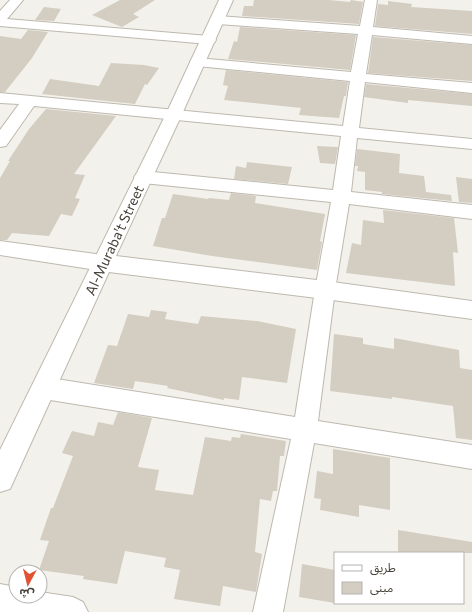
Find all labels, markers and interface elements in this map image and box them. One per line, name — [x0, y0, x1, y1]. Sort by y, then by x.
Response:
street label: Al-Muraba't Street — [81, 182, 147, 298]
legend — [334, 552, 464, 604]
text: طريق — [370, 560, 396, 576]
north arrow — [8, 564, 48, 604]
text: مبنى — [370, 580, 393, 595]
text: ش — [18, 586, 35, 602]

